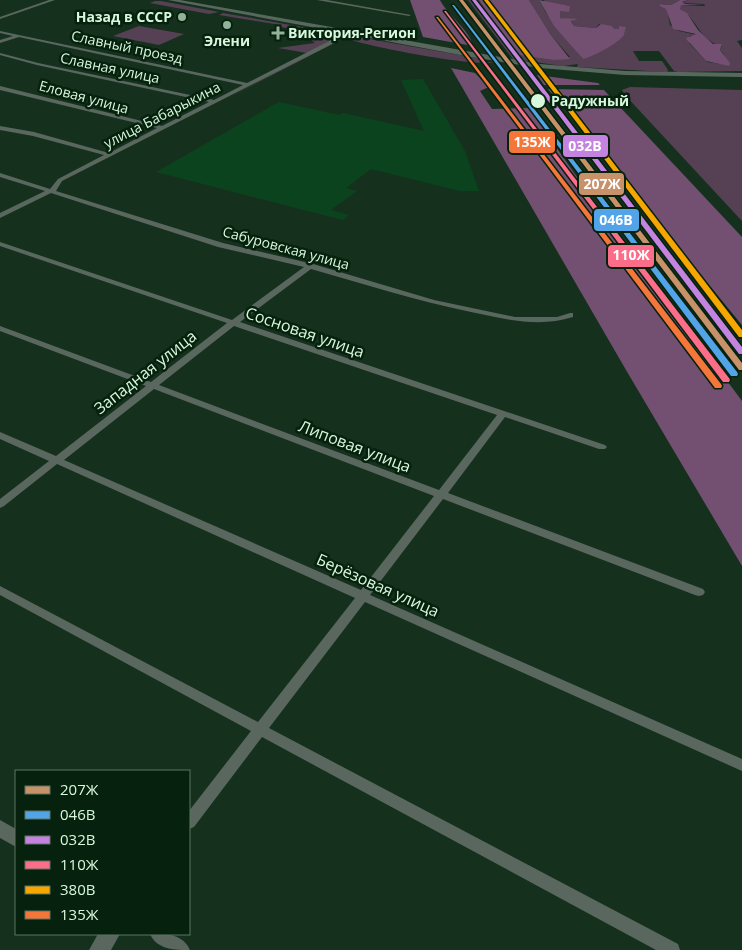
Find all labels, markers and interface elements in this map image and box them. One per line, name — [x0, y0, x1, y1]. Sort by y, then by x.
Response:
place label: Назад в СССР — [76, 7, 172, 26]
marker: Назад в СССР — [176, 11, 188, 23]
marker: Элени — [221, 19, 233, 31]
place label: Виктория-Регион — [288, 23, 416, 42]
street label: Славный проезд — [70, 25, 184, 68]
marker: Виктория-Регион — [272, 27, 284, 39]
place label: Элени — [204, 31, 250, 50]
street label: Славная улица — [59, 48, 162, 87]
street label: Еловая улица — [37, 75, 131, 118]
street label: улица Бабарыкина — [100, 77, 223, 152]
place label: Радужный — [551, 91, 629, 110]
marker: Радужный — [529, 92, 547, 110]
line badge: 135Ж — [508, 130, 556, 154]
text: 135Ж — [513, 132, 551, 151]
line badge: 032В — [562, 134, 609, 158]
text: 032В — [568, 136, 602, 155]
line badge: 207Ж — [578, 172, 625, 196]
text: 207Ж — [583, 174, 621, 193]
line badge: 046В — [593, 208, 640, 232]
text: 046В — [599, 210, 633, 229]
street label: Сабуровская улица — [221, 221, 352, 274]
line badge: 110Ж — [607, 244, 655, 268]
text: 110Ж — [612, 245, 650, 264]
street label: Сосновая улица — [243, 301, 367, 363]
street label: Западная улица — [89, 325, 201, 419]
street label: Липовая улица — [296, 415, 414, 477]
street label: Берёзовая улица — [313, 548, 443, 622]
legend — [15, 770, 190, 935]
text: 207Ж — [60, 779, 99, 799]
text: 046В — [60, 804, 95, 824]
text: 032В — [60, 829, 95, 849]
text: 110Ж — [60, 854, 99, 874]
text: 380В — [60, 879, 95, 899]
text: 135Ж — [60, 904, 99, 924]

